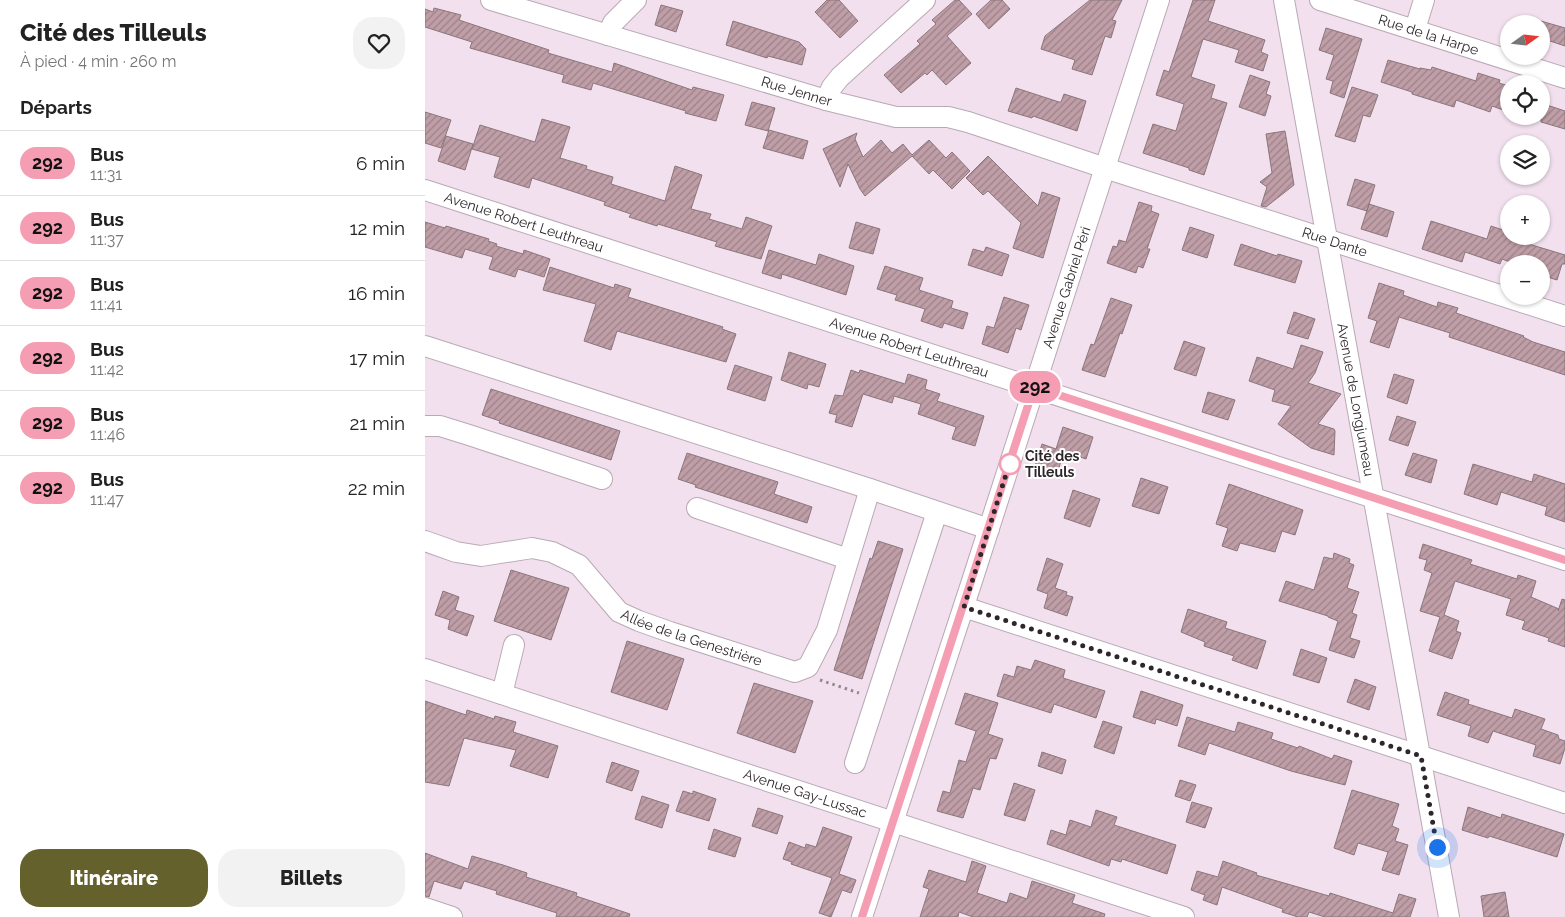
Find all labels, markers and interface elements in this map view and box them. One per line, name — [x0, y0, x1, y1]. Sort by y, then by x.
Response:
street label: Rue de la Harpe — [1376, 11, 1481, 58]
north arrow — [1500, 15, 1550, 65]
map controls — [1500, 15, 1550, 305]
button: heart — [353, 17, 405, 69]
text: Cité des Tilleuls — [20, 18, 207, 47]
text: À pied · 4 min · 260 m — [20, 52, 176, 71]
street label: Rue Jenner — [759, 73, 834, 109]
button: locate — [1500, 75, 1550, 125]
text: Départs — [20, 96, 92, 118]
button: layers — [1500, 135, 1550, 185]
text: Bus — [90, 143, 124, 165]
text: 292 — [32, 152, 63, 173]
text: 6 min — [356, 152, 405, 174]
text: 11:31 — [90, 165, 122, 184]
street label: Avenue Robert Leuthreau — [442, 189, 606, 255]
button: + — [1500, 195, 1550, 245]
text: Bus — [90, 208, 124, 230]
text: 292 — [32, 217, 63, 238]
text: 12 min — [349, 217, 405, 239]
street label: Avenue Gabriel Péri — [1039, 224, 1094, 350]
street label: Rue Dante — [1300, 224, 1369, 260]
text: 11:37 — [90, 230, 124, 249]
button: − — [1500, 255, 1550, 305]
text: Bus — [90, 273, 124, 295]
text: 292 — [32, 282, 63, 303]
text: 16 min — [348, 282, 405, 304]
text: 11:41 — [90, 295, 122, 314]
street label: Avenue Robert Leuthreau — [828, 314, 991, 380]
street label: Avenue de Longjumeau — [1334, 322, 1378, 477]
text: Bus — [90, 338, 124, 360]
text: 292 — [32, 347, 63, 368]
text: 17 min — [349, 347, 405, 369]
text: 11:42 — [90, 360, 124, 379]
line badge: 292 — [1006, 371, 1064, 403]
text: 292 — [1020, 376, 1050, 397]
text: Bus — [90, 403, 124, 425]
text: 292 — [32, 412, 63, 433]
text: 21 min — [349, 412, 405, 434]
text: 11:46 — [90, 425, 125, 444]
place label: Cité des Tilleuls — [1025, 448, 1080, 480]
marker: Cité des Tilleuls — [999, 453, 1021, 475]
text: Bus — [90, 468, 124, 490]
text: 292 — [32, 477, 63, 498]
text: 22 min — [348, 477, 405, 499]
text: 11:47 — [90, 490, 124, 509]
street label: Allée de la Genestrière — [619, 606, 764, 669]
street label: Avenue Gay-Lussac — [741, 766, 869, 821]
your location — [1425, 835, 1450, 860]
button: Itinéraire — [20, 849, 208, 907]
button: Billets — [218, 849, 405, 907]

